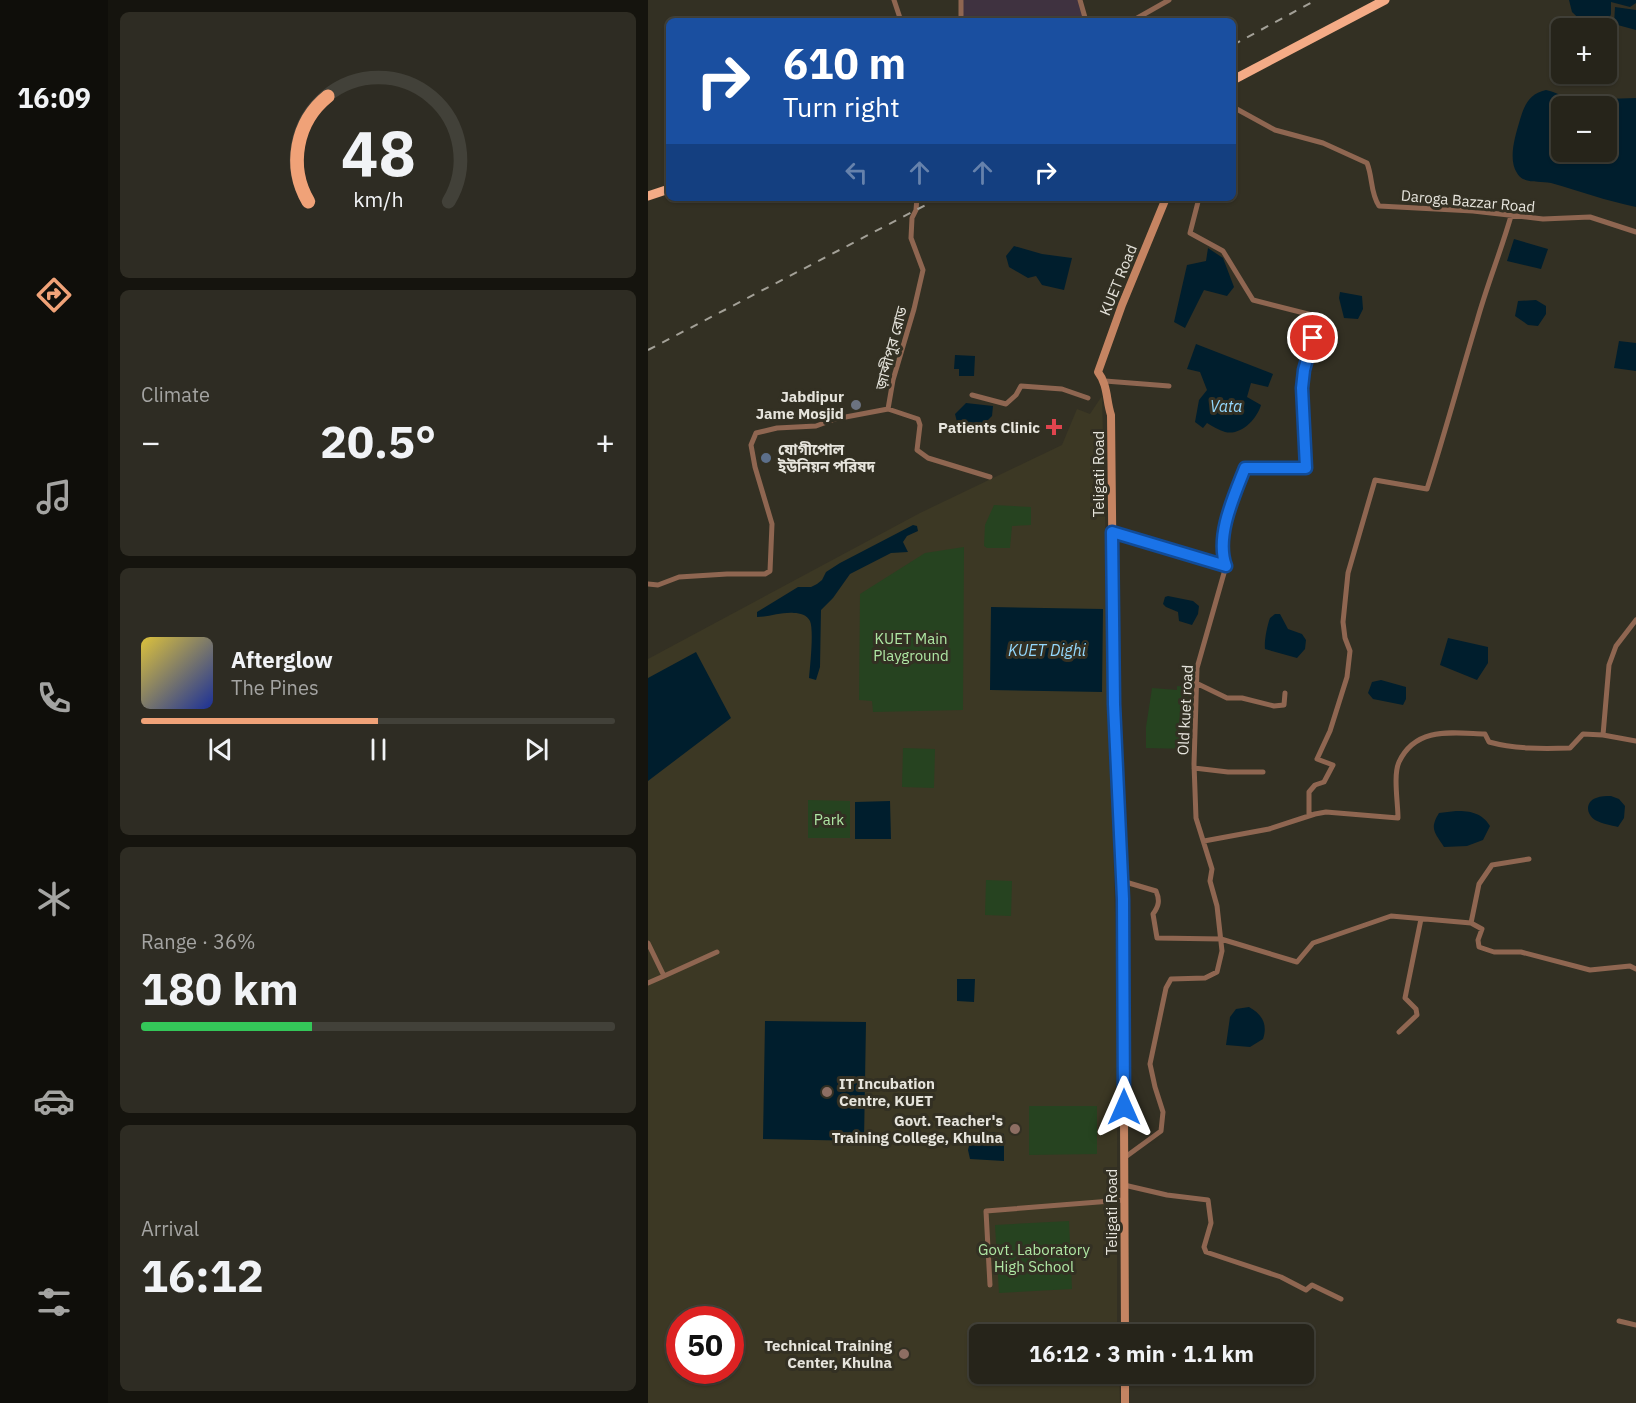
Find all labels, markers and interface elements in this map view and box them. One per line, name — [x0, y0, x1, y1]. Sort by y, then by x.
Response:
map controls — [1551, 18, 1617, 162]
button: + — [1551, 18, 1617, 84]
text: 610 m — [783, 36, 906, 91]
icon: right — [684, 42, 762, 120]
text: 16:09 — [17, 80, 91, 115]
text: Turn right — [783, 89, 900, 124]
button: − — [1551, 96, 1617, 162]
text: 48 — [341, 112, 415, 193]
icon: left — [840, 156, 873, 189]
icon: ahead — [903, 156, 936, 189]
icon: ahead — [966, 156, 999, 189]
icon: right — [1029, 156, 1062, 189]
text: km/h — [353, 185, 403, 213]
street label: Daroga Bazzar Road — [1400, 186, 1536, 216]
street label: KUET Road — [1095, 242, 1141, 318]
icon: directions — [33, 274, 75, 316]
street label: জ়াব্দীপুর রোড — [871, 304, 911, 393]
pin — [1287, 312, 1338, 363]
icon: arrive — [1296, 321, 1329, 354]
text: Climate — [141, 381, 210, 408]
place label: Jabdipur Jame Mosjid — [756, 387, 844, 423]
water label: Vata — [1210, 396, 1242, 416]
marker: Jabdipur Jame Mosjid — [849, 398, 863, 412]
text: 20.5° — [320, 412, 436, 470]
place label: Patients Clinic — [938, 418, 1040, 437]
marker: Patients Clinic — [1045, 418, 1063, 436]
text: − — [141, 420, 161, 463]
text: + — [595, 420, 615, 463]
street label: Teligati Road — [1089, 431, 1108, 517]
place label: যোগীপোল ইউনিয়ন পরিষদ — [777, 440, 875, 476]
marker: যোগীপোল ইউনিয়ন পরিষদ — [759, 451, 773, 465]
icon: music — [33, 476, 75, 518]
park label: KUET Main Playground — [873, 629, 949, 665]
water label: KUET Dighi — [1008, 640, 1087, 660]
text: Afterglow — [231, 645, 333, 674]
street label: Old kuet road — [1173, 664, 1197, 756]
text: The Pines — [231, 674, 319, 701]
icon: phone — [33, 677, 75, 719]
icon: previous — [204, 733, 237, 766]
icon: pause — [362, 733, 395, 766]
icon: next — [520, 733, 553, 766]
park label: Park — [814, 810, 844, 829]
icon: climate — [33, 878, 75, 920]
text: Range · 36% — [141, 928, 256, 955]
text: 180 km — [141, 959, 299, 1017]
place label: IT Incubation Centre, KUET — [839, 1074, 935, 1110]
position arrow — [1092, 1075, 1156, 1139]
icon: car — [33, 1080, 75, 1122]
marker: IT Incubation Centre, KUET — [820, 1085, 834, 1099]
place label: Govt. Teacher's Training College, Khulna — [832, 1111, 1003, 1147]
marker: Govt. Teacher's Training College, Khulna — [1008, 1122, 1022, 1136]
street label: Teligati Road — [1102, 1169, 1121, 1255]
text: Arrival — [141, 1215, 199, 1242]
park label: Govt. Laboratory High School — [978, 1240, 1090, 1276]
text: 16:12 — [141, 1246, 264, 1304]
icon: filters — [33, 1281, 75, 1323]
speed limit sign: 50 — [666, 1306, 744, 1384]
place label: Technical Training Center, Khulna — [764, 1336, 893, 1372]
text: 16:12 · 3 min · 1.1 km — [1029, 1339, 1254, 1368]
marker: Technical Training Center, Khulna — [897, 1347, 911, 1361]

